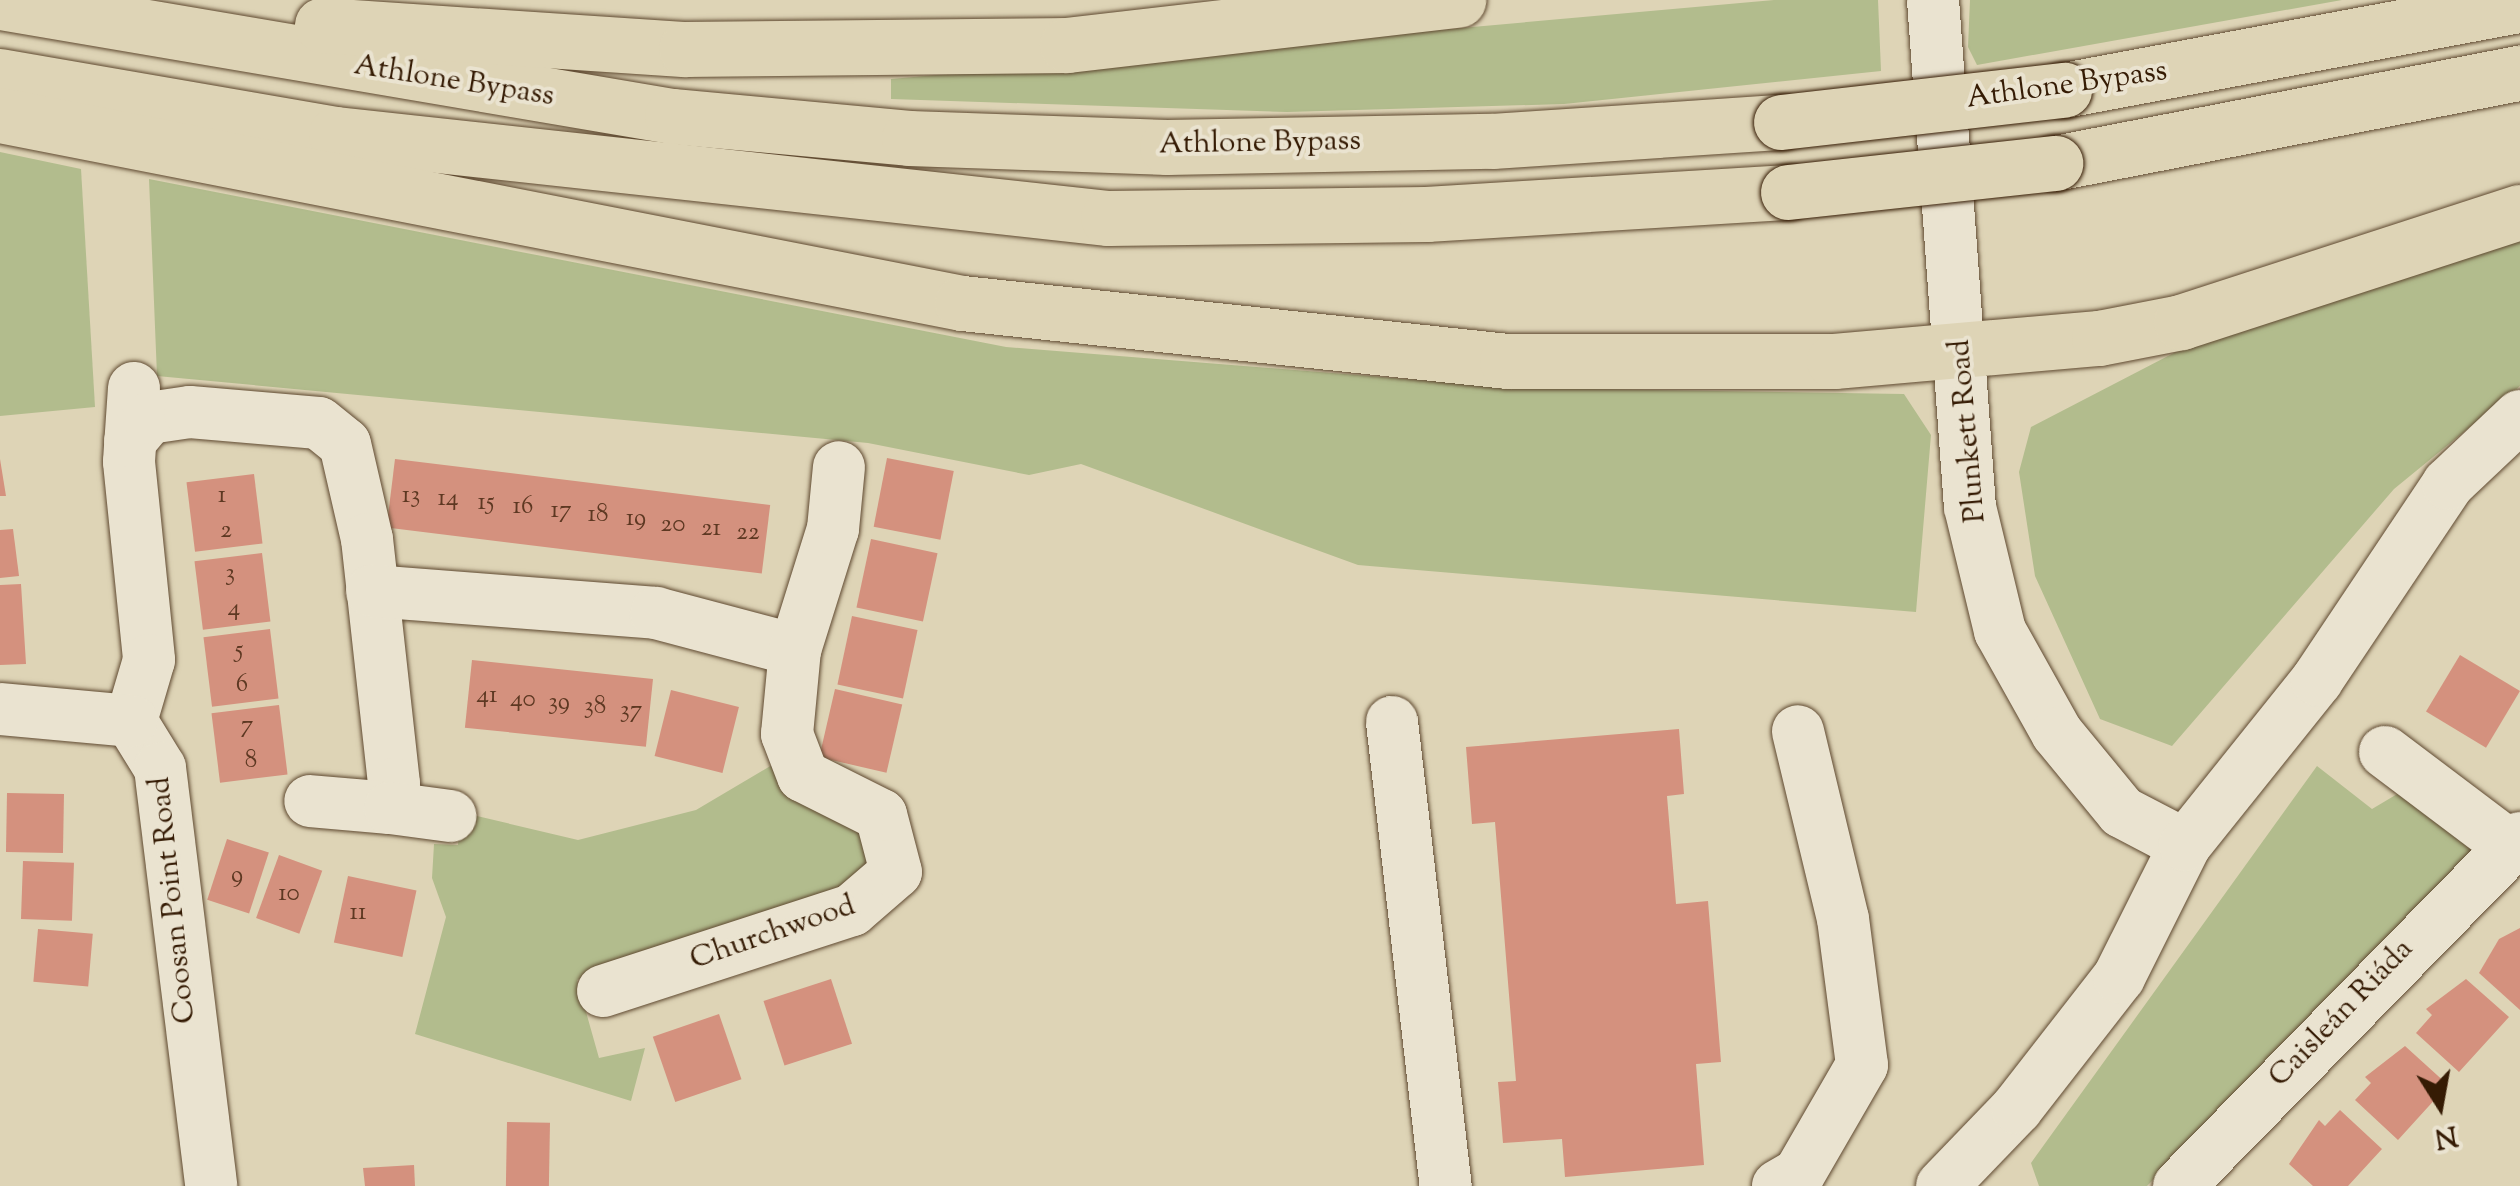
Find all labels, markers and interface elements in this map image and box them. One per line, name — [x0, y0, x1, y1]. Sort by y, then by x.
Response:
street label: Athlone Bypass — [351, 48, 557, 116]
street label: Athlone Bypass — [1964, 54, 2170, 118]
street label: Athlone Bypass — [1159, 124, 1361, 164]
street label: Plunkett Road — [1943, 338, 1995, 524]
house number: 1 — [218, 481, 226, 511]
house number: 13 — [402, 481, 420, 511]
house number: 14 — [437, 484, 459, 514]
house number: 15 — [477, 488, 495, 518]
house number: 16 — [513, 492, 533, 522]
house number: 17 — [550, 496, 572, 526]
house number: 18 — [588, 500, 608, 530]
house number: 19 — [626, 504, 646, 534]
house number: 20 — [661, 510, 685, 540]
house number: 21 — [701, 514, 721, 544]
house number: 2 — [220, 516, 232, 546]
house number: 22 — [736, 518, 760, 548]
house number: 3 — [225, 559, 235, 589]
house number: 4 — [228, 594, 240, 624]
house number: 5 — [235, 636, 243, 666]
house number: 6 — [236, 670, 248, 700]
house number: 41 — [476, 681, 498, 711]
house number: 40 — [510, 685, 536, 715]
house number: 39 — [548, 688, 570, 718]
house number: 38 — [584, 692, 606, 722]
house number: 37 — [620, 696, 642, 726]
house number: 7 — [241, 711, 253, 741]
house number: 8 — [245, 746, 257, 776]
street label: Coosan Point Road — [143, 775, 205, 1025]
house number: 9 — [231, 861, 243, 891]
house number: 10 — [278, 879, 300, 909]
street label: Churchwood — [686, 889, 860, 979]
house number: 11 — [350, 898, 366, 928]
street label: Caisleán Riáda — [2262, 932, 2422, 1096]
north arrow — [2390, 1056, 2490, 1156]
text: N — [2431, 1114, 2461, 1157]

